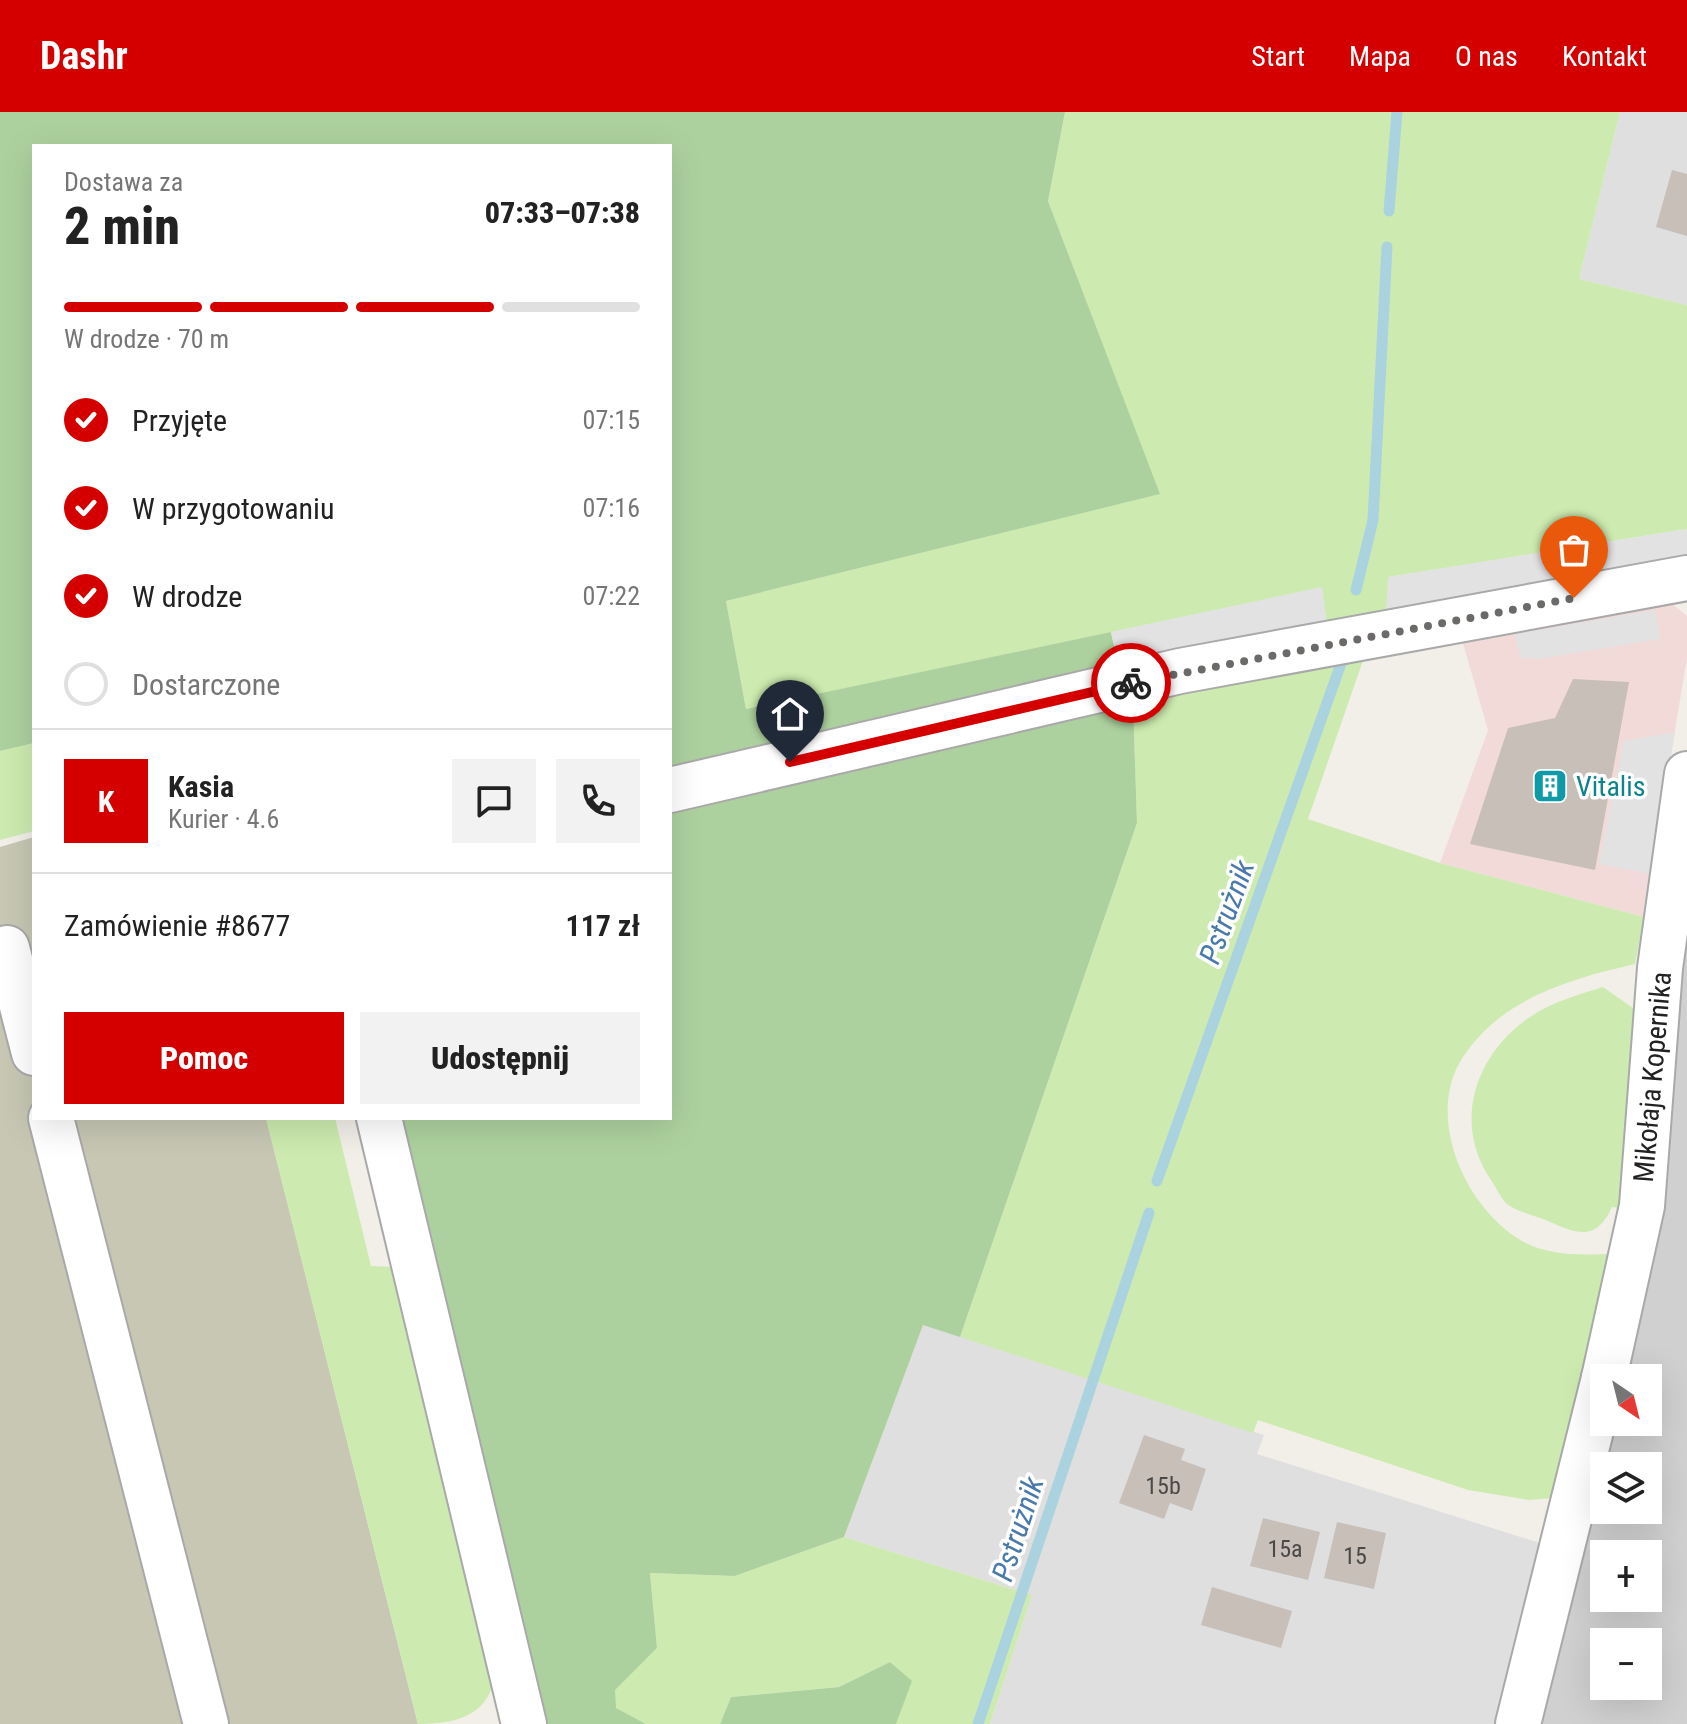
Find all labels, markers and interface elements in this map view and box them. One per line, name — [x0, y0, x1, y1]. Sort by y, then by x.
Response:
text: Dashr — [40, 34, 128, 78]
text: Start — [1251, 40, 1305, 73]
text: Mapa — [1349, 40, 1411, 73]
text: O nas — [1455, 40, 1518, 73]
text: Kontakt — [1562, 40, 1647, 73]
text: Dostawa za — [64, 167, 183, 197]
text: 07:33–07:38 — [485, 195, 640, 230]
text: 2 min — [64, 196, 180, 257]
text: W drodze · 70 m — [64, 324, 229, 354]
icon: check — [64, 398, 108, 442]
text: Przyjęte — [132, 403, 227, 438]
text: 07:15 — [583, 405, 640, 435]
icon: check — [64, 486, 108, 530]
text: W przygotowaniu — [132, 491, 334, 526]
text: 07:16 — [583, 493, 640, 523]
pin — [1540, 516, 1608, 598]
icon: bag — [1552, 528, 1596, 572]
icon: check — [64, 574, 108, 618]
text: W drodze — [132, 579, 242, 614]
text: 07:22 — [583, 581, 640, 611]
courier — [1091, 643, 1171, 723]
icon: bike — [1109, 661, 1153, 705]
text: Dostarczone — [132, 667, 280, 702]
pin — [756, 680, 824, 762]
icon: home — [768, 692, 812, 736]
button: chat — [452, 759, 536, 843]
button: phone — [556, 759, 640, 843]
building icon: Vitalis — [1531, 767, 1569, 805]
text: Kasia — [168, 769, 234, 804]
place label: Vitalis — [1576, 770, 1645, 803]
text: K — [98, 784, 114, 819]
text: Kurier · 4.6 — [168, 804, 279, 834]
water label: Pstrużnik — [1192, 854, 1262, 968]
text: Zamówienie #8677 — [64, 908, 290, 943]
text: 117 zł — [565, 908, 640, 943]
street label: Mikołaja Kopernika — [1627, 970, 1678, 1184]
button: Pomoc — [64, 1012, 344, 1104]
button: Udostępnij — [360, 1012, 640, 1104]
north arrow — [1590, 1364, 1662, 1436]
map controls — [1590, 1364, 1662, 1700]
button: layers — [1590, 1452, 1662, 1524]
water label: Pstrużnik — [984, 1471, 1051, 1585]
house number: 15b — [1145, 1472, 1181, 1500]
house number: 15a — [1267, 1535, 1303, 1563]
button: + — [1590, 1540, 1662, 1612]
house number: 15 — [1343, 1542, 1367, 1570]
button: − — [1590, 1628, 1662, 1700]

